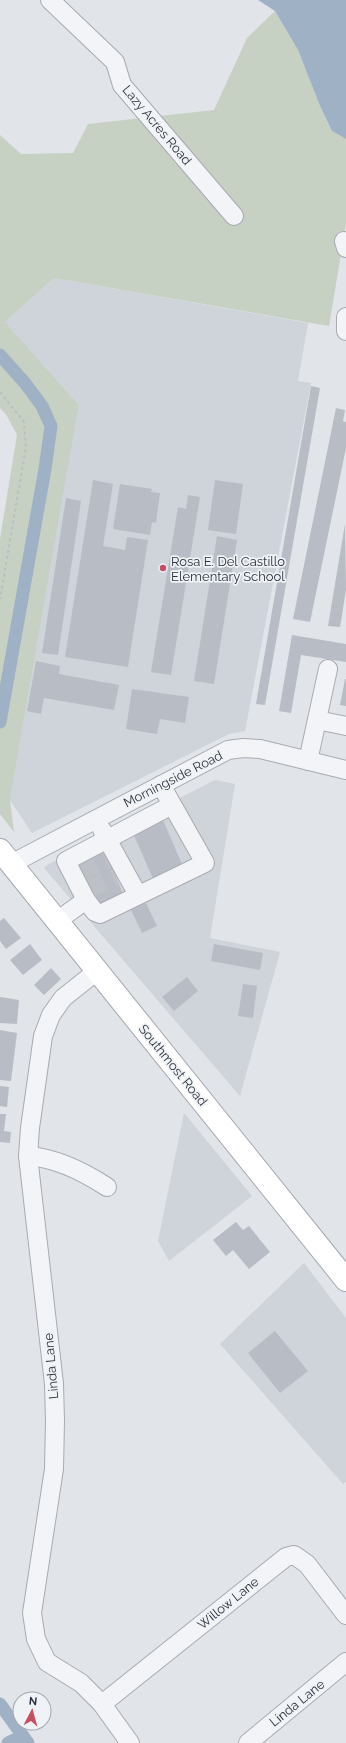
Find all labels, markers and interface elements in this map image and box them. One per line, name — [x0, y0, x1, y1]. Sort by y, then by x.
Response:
street label: Lazy Acres Road — [119, 82, 195, 168]
place label: Rosa E. Del Castillo Elementary School — [171, 554, 285, 584]
marker: Rosa E. Del Castillo Elementary School — [158, 563, 168, 573]
street label: Morningside Road — [121, 748, 225, 810]
street label: Southmost Road — [136, 1021, 210, 1109]
street label: Linda Lane — [41, 1332, 61, 1400]
street label: Willow Lane — [194, 1574, 262, 1632]
street label: Linda Lane — [266, 1676, 328, 1730]
north arrow — [12, 1691, 52, 1731]
text: N — [28, 1695, 38, 1708]

